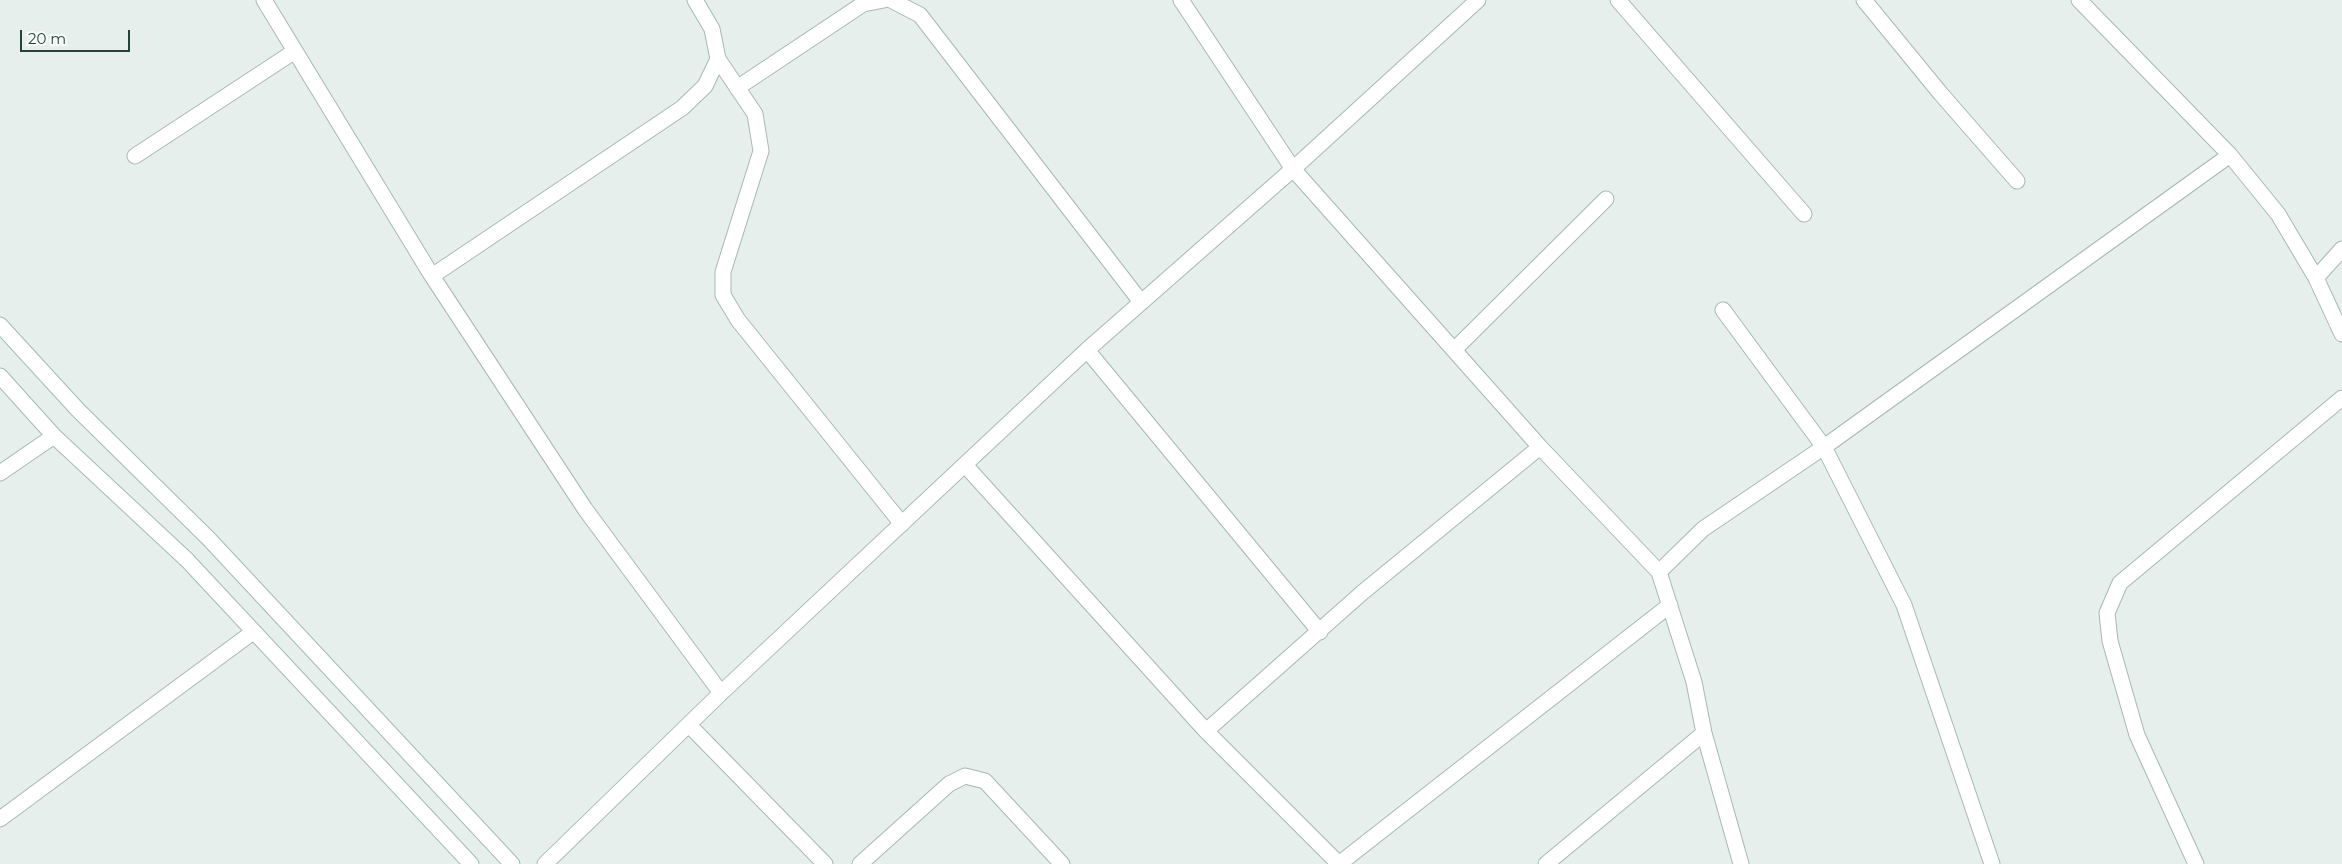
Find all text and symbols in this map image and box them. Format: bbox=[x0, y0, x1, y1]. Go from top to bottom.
scale bar bbox=[22, 20, 132, 52]
text: 20 m bbox=[28, 29, 66, 48]

